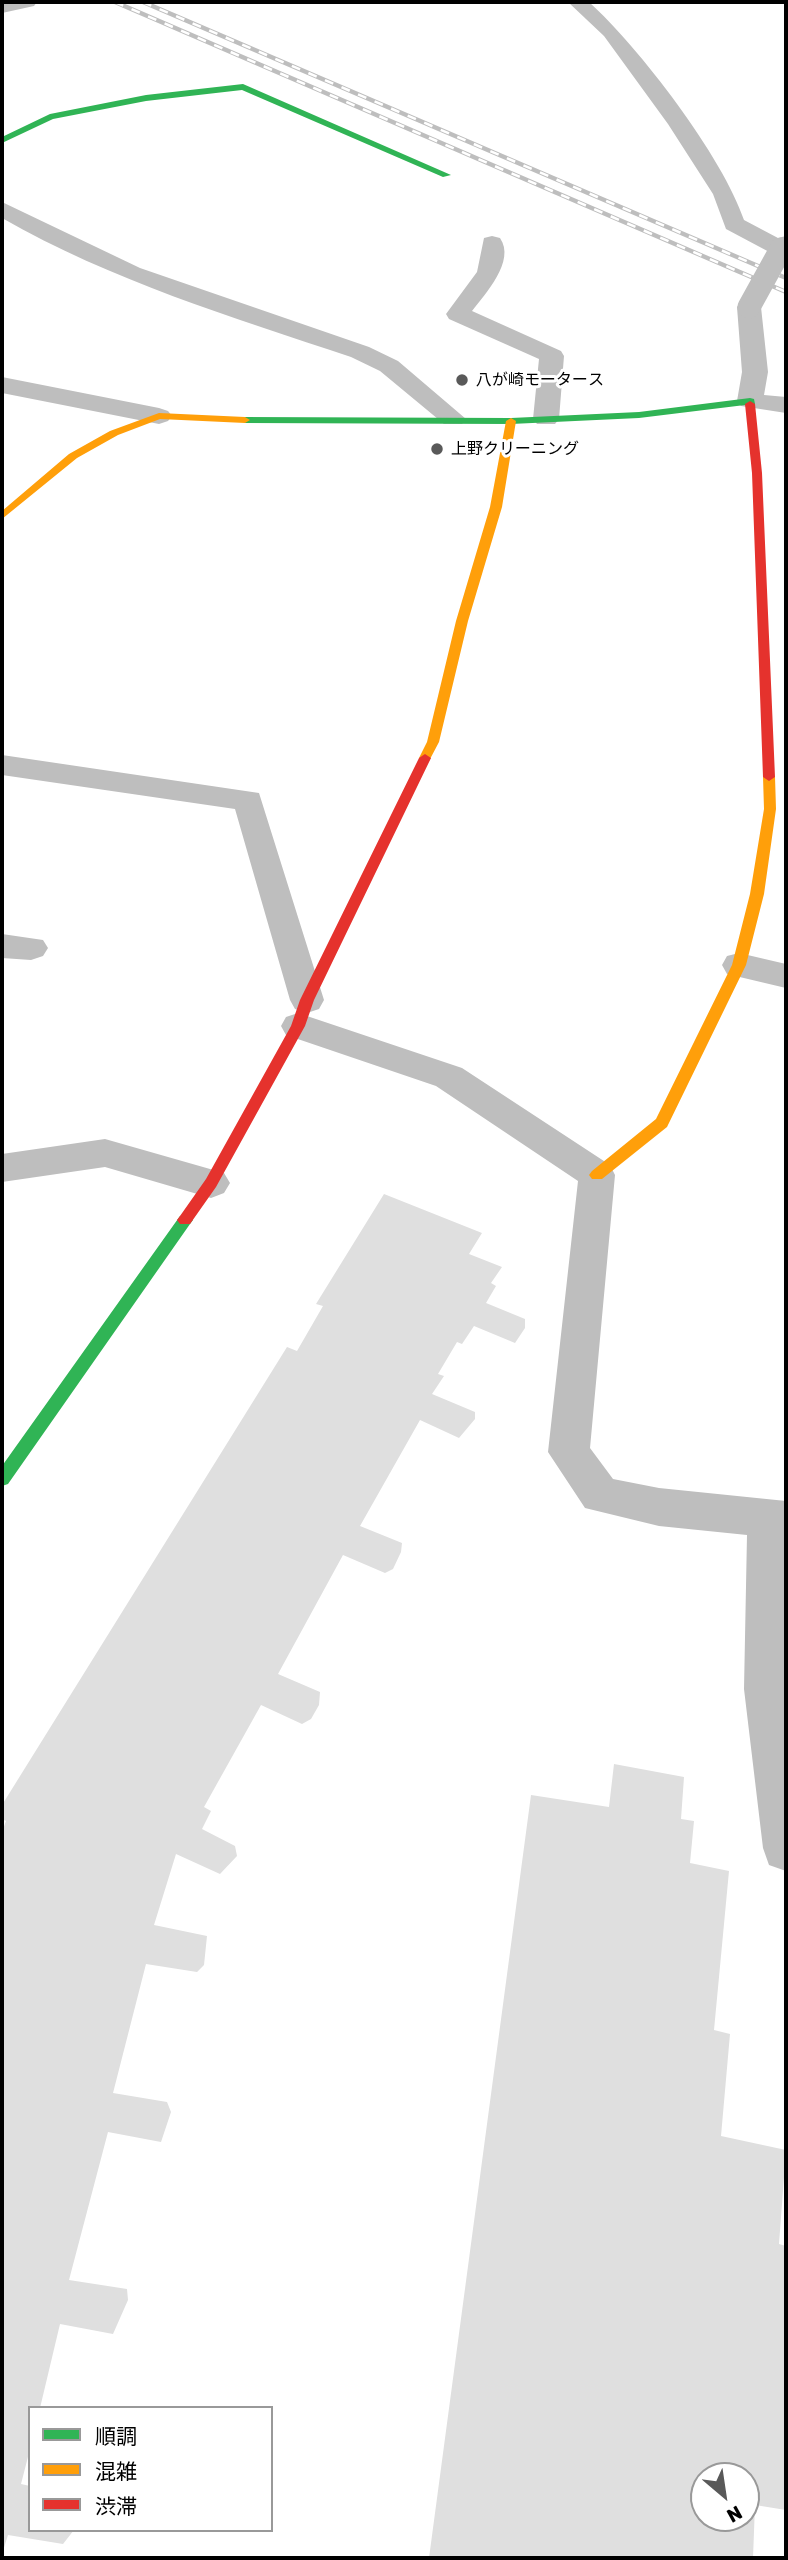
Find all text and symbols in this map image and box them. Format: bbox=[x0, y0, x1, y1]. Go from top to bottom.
place label: 八が崎モータース bbox=[476, 370, 604, 390]
marker: 八が崎モータース bbox=[454, 372, 470, 388]
place label: 上野クリーニング bbox=[451, 439, 579, 459]
marker: 上野クリーニング bbox=[429, 441, 445, 457]
legend bbox=[28, 2406, 273, 2532]
text: 順調 bbox=[95, 2424, 137, 2449]
text: 混雑 bbox=[95, 2459, 137, 2484]
north arrow bbox=[690, 2462, 760, 2532]
text: 渋滞 bbox=[95, 2494, 137, 2519]
text: N bbox=[723, 2501, 746, 2527]

